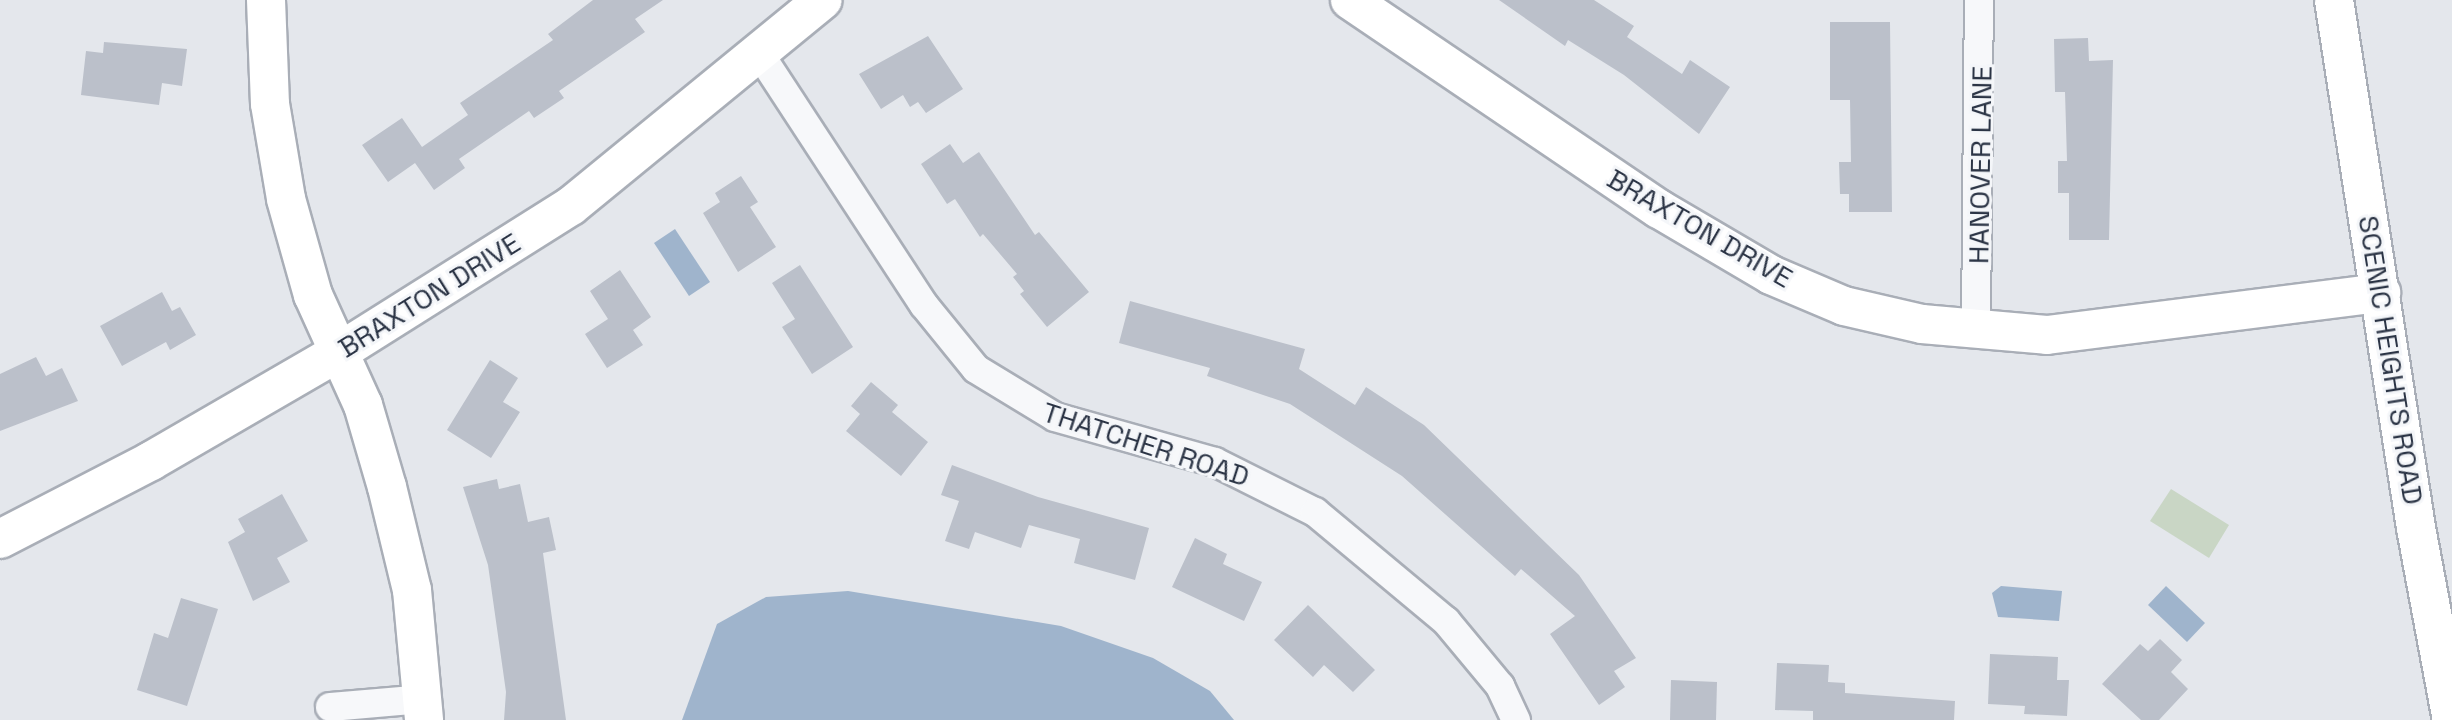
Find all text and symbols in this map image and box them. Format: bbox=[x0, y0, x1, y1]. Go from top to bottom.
street label: HANOVER LANE bbox=[1961, 66, 1999, 264]
street label: BRAXTON DRIVE bbox=[1602, 161, 1798, 295]
street label: SCENIC HEIGHTS ROAD bbox=[2352, 213, 2430, 507]
street label: BRAXTON DRIVE bbox=[332, 226, 526, 364]
street label: THATCHER ROAD bbox=[1038, 395, 1254, 493]

